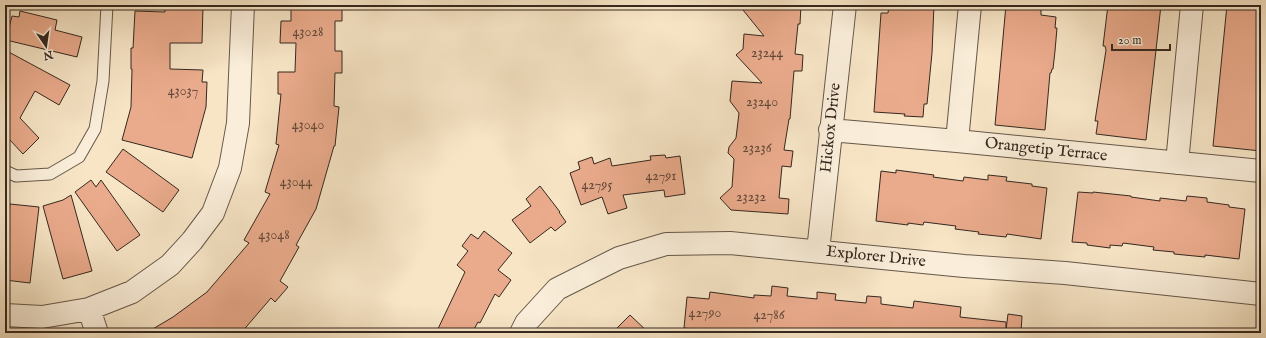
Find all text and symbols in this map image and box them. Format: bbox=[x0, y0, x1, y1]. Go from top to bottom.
house number: 43028 bbox=[292, 23, 324, 41]
north arrow bbox=[26, 26, 66, 66]
scale bar bbox=[1112, 26, 1170, 52]
text: 20 m bbox=[1118, 33, 1141, 48]
house number: 23244 bbox=[751, 44, 783, 62]
text: N bbox=[41, 47, 55, 63]
house number: 43037 bbox=[168, 82, 198, 100]
street label: Hickox Drive bbox=[816, 82, 846, 174]
house number: 23240 bbox=[746, 93, 778, 111]
house number: 43040 bbox=[292, 116, 324, 134]
street label: Orangetip Terrace bbox=[984, 134, 1108, 166]
house number: 23236 bbox=[742, 139, 773, 157]
house number: 42791 bbox=[645, 167, 677, 185]
house number: 43044 bbox=[280, 173, 312, 191]
house number: 42795 bbox=[581, 176, 613, 194]
house number: 23232 bbox=[736, 188, 767, 206]
house number: 43048 bbox=[258, 226, 290, 244]
street label: Explorer Drive bbox=[825, 242, 927, 272]
house number: 42790 bbox=[689, 304, 722, 322]
house number: 42786 bbox=[753, 306, 786, 324]

